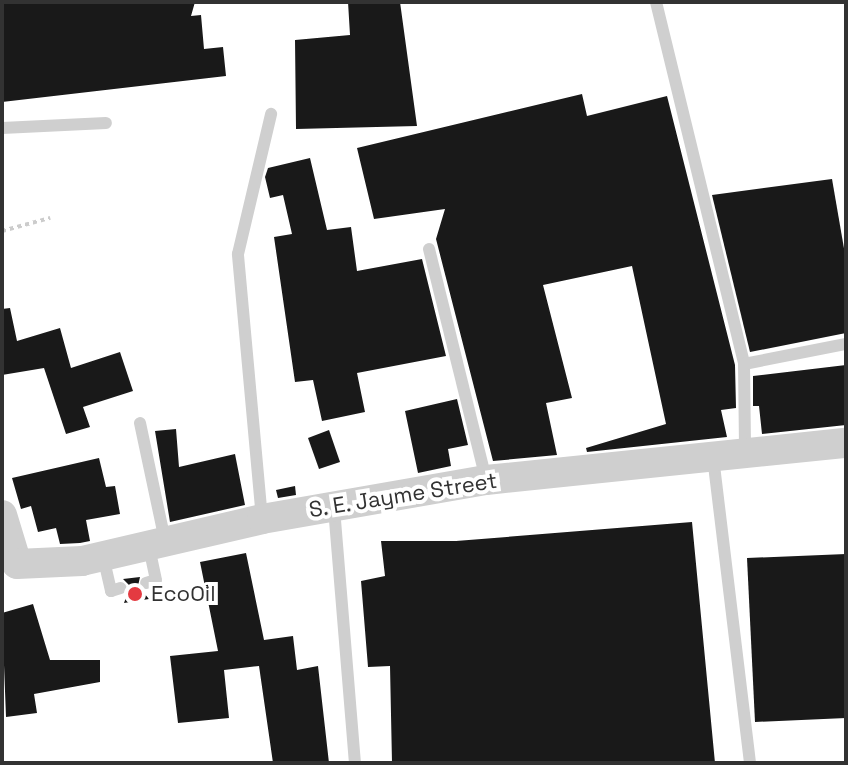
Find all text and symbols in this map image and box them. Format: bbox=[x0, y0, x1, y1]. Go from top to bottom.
street label: S. E. Jayme Street bbox=[306, 467, 500, 523]
place label: EcoOil bbox=[151, 581, 216, 607]
marker: EcoOil bbox=[126, 585, 144, 603]

